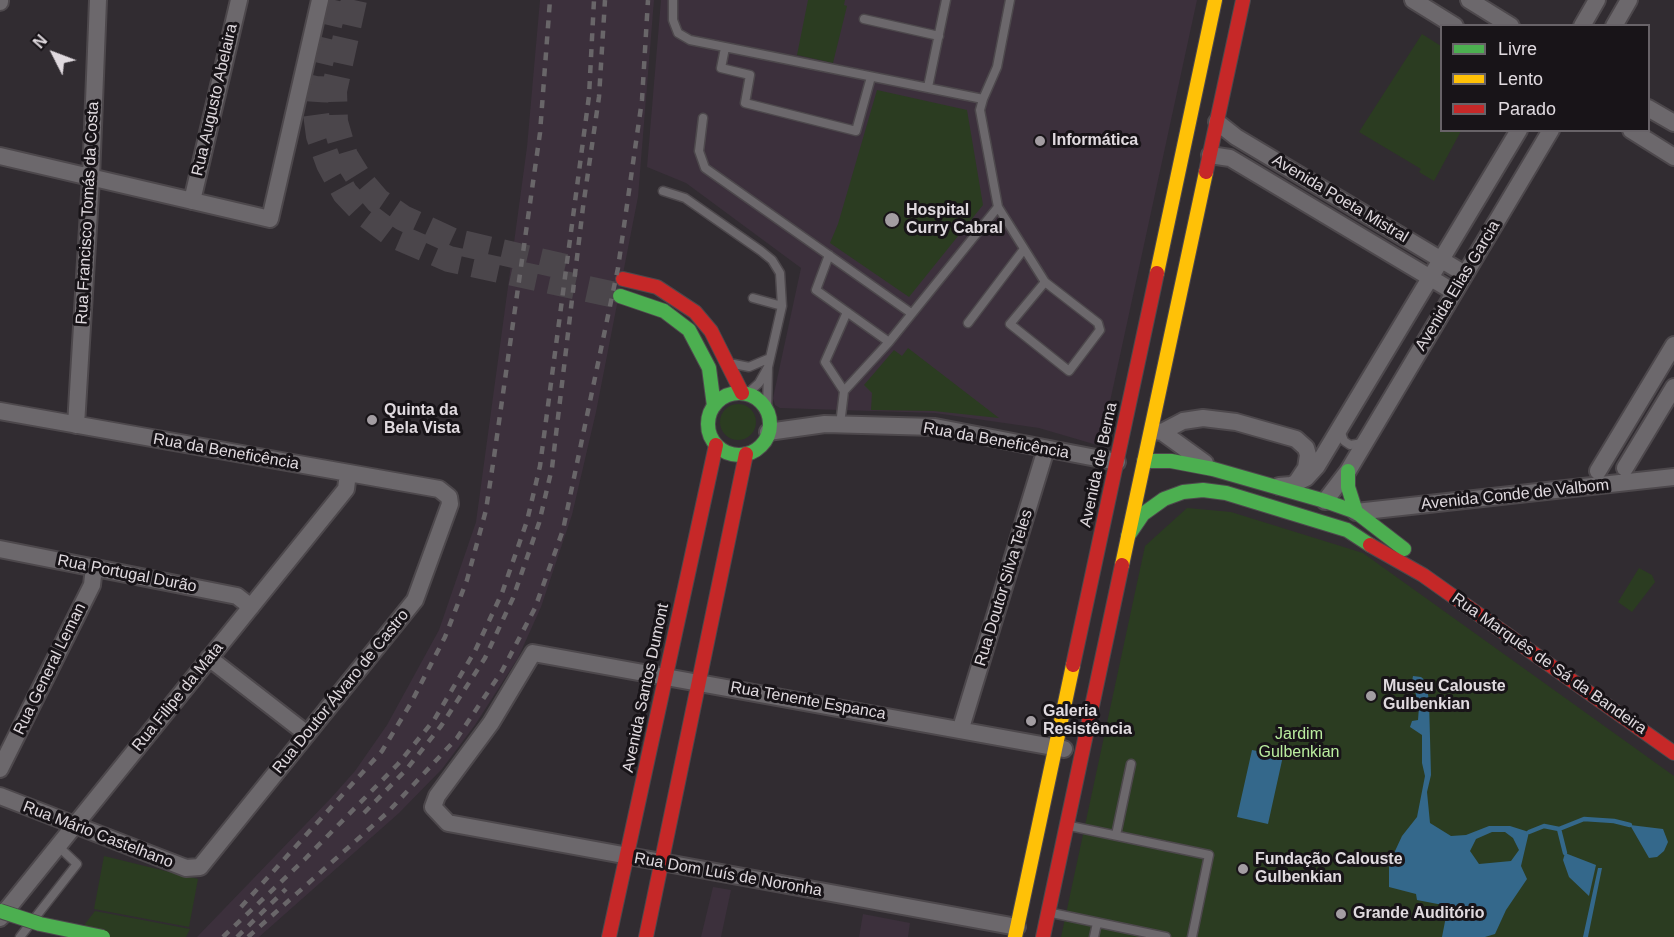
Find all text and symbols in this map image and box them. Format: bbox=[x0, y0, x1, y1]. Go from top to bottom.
street label: Rua Augusto Abelaira bbox=[188, 22, 242, 178]
north arrow bbox=[24, 24, 84, 84]
legend bbox=[1440, 24, 1650, 132]
text: N bbox=[30, 32, 50, 52]
text: Livre bbox=[1498, 39, 1537, 59]
text: Lento bbox=[1498, 69, 1543, 89]
text: Parado bbox=[1498, 99, 1556, 119]
street label: Rua Francisco Tomás da Costa bbox=[73, 101, 103, 325]
place label: Informática bbox=[1052, 131, 1138, 151]
marker: Informática bbox=[1033, 134, 1047, 148]
street label: Avenida Poeta Mistral bbox=[1268, 151, 1412, 247]
place label: Hospital Curry Cabral bbox=[906, 201, 1003, 239]
marker: Hospital Curry Cabral bbox=[883, 211, 901, 229]
street label: Avenida Elias Garcia bbox=[1412, 218, 1504, 354]
place label: Quinta da Bela Vista bbox=[384, 401, 460, 439]
street label: Avenida de Berna bbox=[1076, 401, 1122, 529]
marker: Quinta da Bela Vista bbox=[365, 413, 379, 427]
street label: Rua da Beneficência bbox=[922, 419, 1070, 463]
street label: Rua da Beneficência bbox=[152, 430, 300, 474]
street label: Avenida Conde de Valbom bbox=[1420, 476, 1610, 514]
street label: Rua Doutor Silva Teles bbox=[971, 507, 1037, 669]
street label: Rua Portugal Durão bbox=[56, 551, 198, 597]
street label: Rua Marquês de Sá da Bandeira bbox=[1448, 589, 1650, 739]
street label: Rua General Leman bbox=[10, 600, 90, 738]
street label: Avenida Santos Dumont bbox=[619, 602, 673, 774]
street label: Rua Doutor Álvaro de Castro bbox=[269, 606, 413, 778]
street label: Rua Filipe da Mata bbox=[128, 639, 228, 755]
place label: Museu Calouste Gulbenkian bbox=[1383, 677, 1506, 715]
street label: Rua Tenente Espanca bbox=[729, 678, 887, 724]
marker: Museu Calouste Gulbenkian bbox=[1364, 689, 1378, 703]
place label: Galeria Resistência bbox=[1043, 702, 1132, 740]
marker: Galeria Resistência bbox=[1024, 714, 1038, 728]
park label: Jardim Gulbenkian bbox=[1259, 725, 1339, 763]
street label: Rua Mário Castelhano bbox=[20, 798, 176, 872]
street label: Rua Dom Luís de Noronha bbox=[633, 849, 823, 901]
place label: Fundação Calouste Gulbenkian bbox=[1255, 850, 1403, 888]
marker: Fundação Calouste Gulbenkian bbox=[1236, 862, 1250, 876]
place label: Grande Auditório bbox=[1353, 904, 1485, 924]
marker: Grande Auditório bbox=[1334, 907, 1348, 921]

